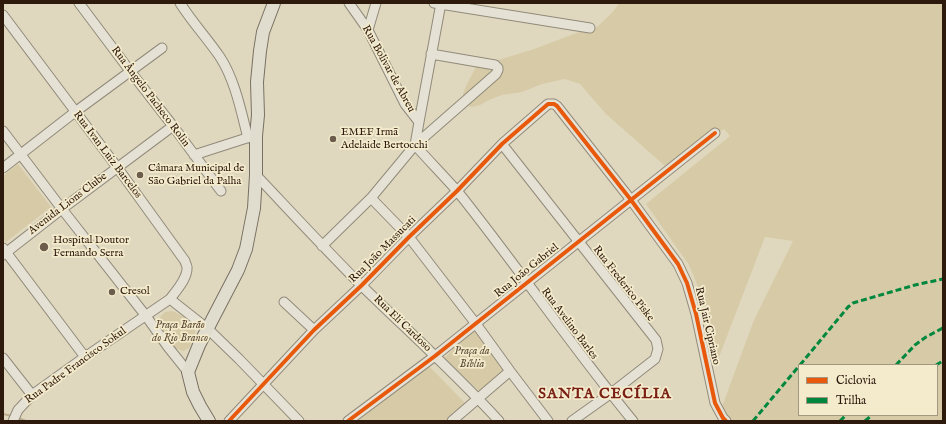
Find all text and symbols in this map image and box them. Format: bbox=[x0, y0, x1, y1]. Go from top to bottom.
street label: Rua Bolivar de Abreu bbox=[359, 23, 417, 115]
street label: Rua Ângelo Pacheco Rolin bbox=[108, 44, 192, 150]
street label: Rua Ivan Luiz Barcelos bbox=[70, 109, 144, 201]
place label: EMEF Irmã Adelaide Bertocchi bbox=[341, 126, 428, 152]
marker: EMEF Irmã Adelaide Bertocchi bbox=[328, 134, 338, 144]
place label: Câmara Municipal de São Gabriel da Palha bbox=[148, 162, 244, 188]
street label: Avenida Lions Clube bbox=[26, 170, 110, 238]
marker: Câmara Municipal de São Gabriel da Palha bbox=[135, 170, 145, 180]
street label: Rua João Massucati bbox=[347, 214, 419, 286]
place label: Hospital Doutor Fernando Serra bbox=[53, 234, 129, 260]
marker: Hospital Doutor Fernando Serra bbox=[38, 241, 50, 253]
street label: Rua João Gabriel bbox=[492, 241, 562, 301]
street label: Rua Frederico Piske bbox=[589, 244, 657, 324]
place label: Cresol bbox=[120, 285, 150, 299]
street label: Rua Avelino Barles bbox=[538, 286, 600, 362]
street label: Rua Jair Cipriano bbox=[692, 286, 722, 366]
marker: Cresol bbox=[107, 287, 117, 297]
street label: Rua Eli Cardoso bbox=[370, 293, 434, 355]
park label: Praça Barão do Rio Branco bbox=[152, 319, 208, 345]
street label: Rua Padre Francisco Sokul bbox=[23, 325, 129, 407]
park label: Praça da Bíblia bbox=[454, 345, 490, 371]
legend bbox=[798, 364, 938, 416]
text: Ciclovia bbox=[836, 373, 876, 388]
district label: SANTA CECÍLIA bbox=[538, 386, 672, 404]
text: Trilha bbox=[836, 393, 866, 408]

